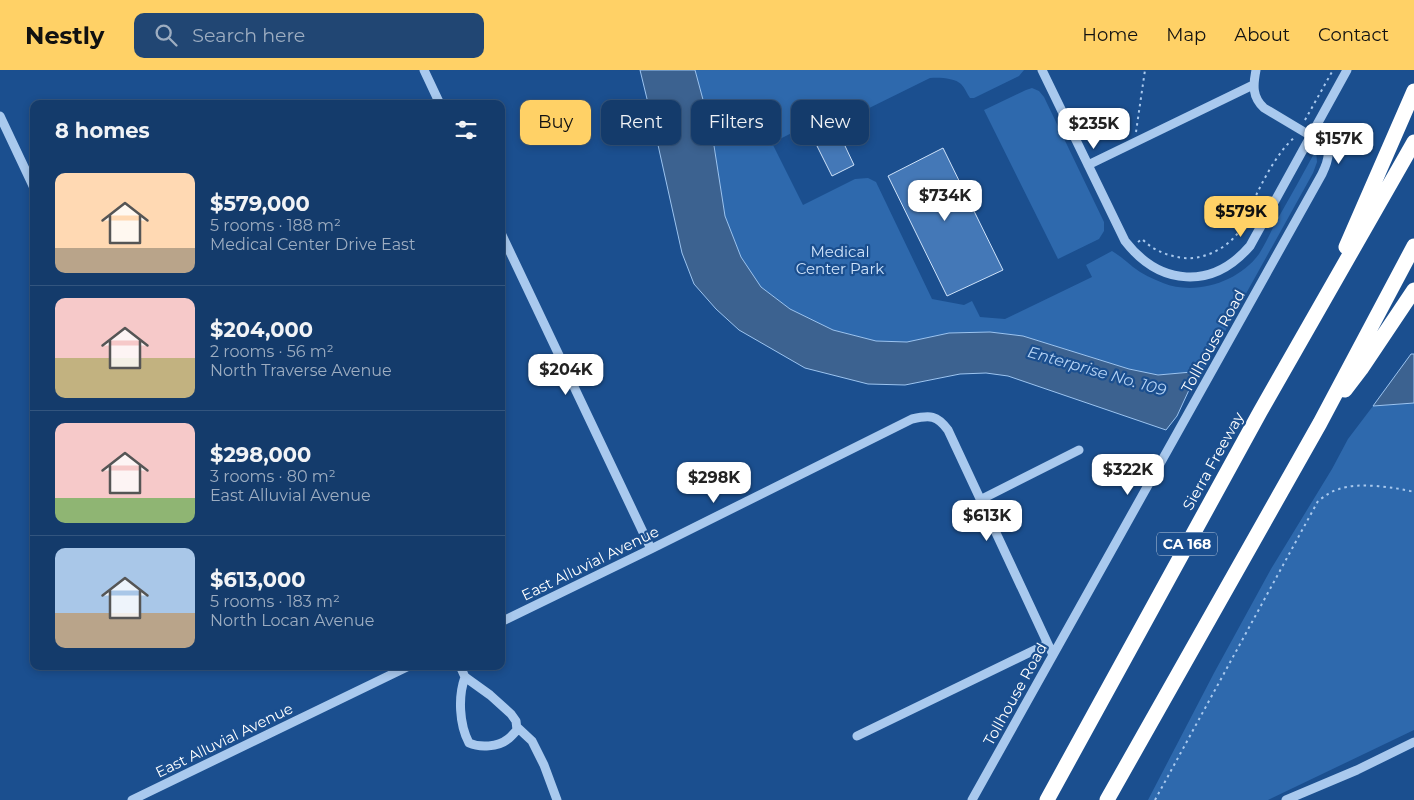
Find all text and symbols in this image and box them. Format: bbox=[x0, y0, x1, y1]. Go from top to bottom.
search box bbox=[134, 13, 484, 58]
text: Nestly bbox=[25, 21, 104, 50]
icon: search bbox=[152, 21, 180, 49]
text: Search here bbox=[192, 24, 305, 47]
text: Home bbox=[1082, 24, 1138, 46]
text: Map bbox=[1166, 24, 1206, 46]
text: About bbox=[1234, 24, 1290, 46]
text: Contact bbox=[1318, 24, 1389, 46]
chip: Buy bbox=[520, 100, 591, 145]
chip: Rent bbox=[601, 100, 681, 145]
chip: Filters bbox=[691, 100, 781, 145]
chip: New bbox=[791, 100, 869, 145]
pin: $235K bbox=[1059, 108, 1129, 150]
text: $235K bbox=[1069, 114, 1119, 133]
icon: filters bbox=[452, 116, 480, 144]
text: 8 homes bbox=[55, 118, 150, 143]
pin: $157K bbox=[1304, 122, 1374, 165]
text: $157K bbox=[1315, 129, 1363, 148]
pin: $734K bbox=[910, 180, 980, 222]
text: $734K bbox=[919, 186, 971, 205]
text: $579,000 bbox=[210, 191, 310, 216]
icon: home bbox=[95, 193, 155, 253]
pin: $579K bbox=[1206, 196, 1276, 238]
text: $579K bbox=[1215, 202, 1267, 221]
text: 5 rooms · 188 m² bbox=[210, 216, 341, 235]
text: Medical Center Drive East bbox=[210, 235, 415, 254]
park label: Medical Center Park bbox=[796, 242, 884, 278]
street label: Tollhouse Road bbox=[1177, 286, 1249, 396]
text: $204,000 bbox=[210, 317, 313, 342]
icon: home bbox=[95, 318, 155, 378]
text: 2 rooms · 56 m² bbox=[210, 342, 334, 361]
water label: Enterprise No. 109 bbox=[1026, 342, 1169, 400]
pin: $204K bbox=[531, 354, 601, 396]
text: $204K bbox=[539, 360, 593, 379]
text: North Traverse Avenue bbox=[210, 361, 392, 380]
street label: Sierra Freeway bbox=[1178, 408, 1248, 513]
text: $298,000 bbox=[210, 442, 311, 467]
icon: home bbox=[95, 443, 155, 503]
pin: $322K bbox=[1093, 454, 1163, 496]
text: $322K bbox=[1103, 460, 1153, 479]
pin: $298K bbox=[679, 462, 749, 504]
text: 3 rooms · 80 m² bbox=[210, 467, 336, 486]
text: $298K bbox=[688, 468, 740, 487]
text: East Alluvial Avenue bbox=[210, 486, 371, 505]
pin: $613K bbox=[952, 500, 1022, 542]
text: $613K bbox=[963, 506, 1011, 525]
street label: East Alluvial Avenue bbox=[518, 521, 662, 605]
road number: CA 168 bbox=[1157, 532, 1217, 556]
text: $613,000 bbox=[210, 567, 305, 592]
icon: home bbox=[95, 568, 155, 628]
text: 5 rooms · 183 m² bbox=[210, 592, 340, 611]
text: North Locan Avenue bbox=[210, 611, 374, 630]
street label: Tollhouse Road bbox=[979, 639, 1051, 749]
street label: East Alluvial Avenue bbox=[152, 698, 296, 782]

